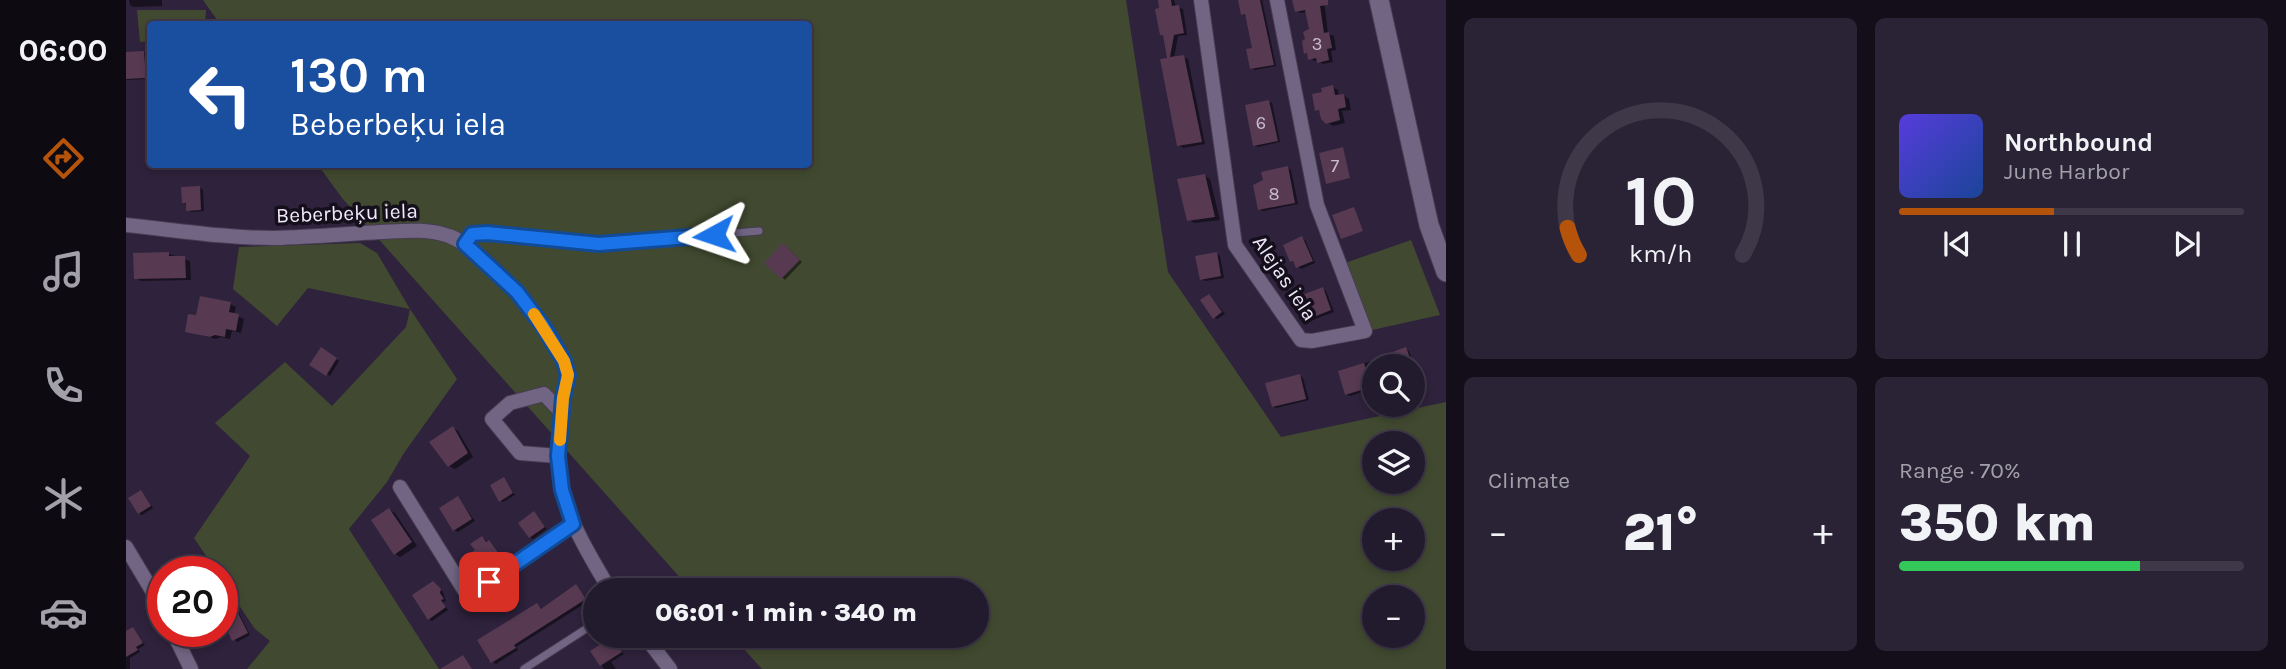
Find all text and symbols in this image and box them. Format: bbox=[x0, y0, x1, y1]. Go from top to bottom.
text: 06:00 bbox=[19, 32, 107, 69]
house number: 3 bbox=[1312, 33, 1322, 55]
text: 130 m bbox=[290, 47, 428, 104]
icon: left bbox=[175, 49, 266, 140]
text: Beberbeķu iela bbox=[290, 106, 506, 143]
house number: 6 bbox=[1256, 112, 1266, 134]
text: Northbound bbox=[2004, 127, 2153, 158]
icon: directions bbox=[39, 134, 88, 183]
house number: 7 bbox=[1331, 155, 1340, 177]
text: 10 bbox=[1625, 158, 1697, 243]
text: June Harbor bbox=[2004, 158, 2129, 185]
house number: 8 bbox=[1268, 183, 1280, 205]
position arrow bbox=[677, 198, 751, 272]
street label: Beberbeķu iela bbox=[276, 199, 418, 227]
icon: previous bbox=[1938, 225, 1976, 263]
icon: pause bbox=[2053, 225, 2091, 263]
icon: next bbox=[2168, 225, 2206, 263]
street label: Alejas iela bbox=[1248, 231, 1322, 325]
text: km/h bbox=[1629, 239, 1692, 268]
icon: music bbox=[39, 247, 88, 296]
map controls bbox=[1362, 354, 1425, 648]
button: search bbox=[1362, 354, 1425, 417]
icon: phone bbox=[39, 361, 88, 410]
button: layers bbox=[1362, 431, 1425, 494]
text: Range · 70% bbox=[1899, 457, 2021, 484]
text: Climate bbox=[1488, 467, 1570, 494]
icon: climate bbox=[39, 474, 88, 523]
text: 350 km bbox=[1899, 492, 2096, 553]
text: 21° bbox=[1623, 502, 1698, 563]
button: + bbox=[1362, 508, 1425, 571]
text: − bbox=[1488, 510, 1508, 555]
text: + bbox=[1813, 510, 1833, 555]
pin bbox=[459, 552, 519, 612]
speed limit sign: 20 bbox=[147, 556, 238, 647]
icon: arrive bbox=[470, 563, 508, 601]
button: − bbox=[1362, 585, 1425, 648]
icon: car bbox=[39, 588, 88, 637]
text: 06:01 · 1 min · 340 m bbox=[655, 597, 917, 628]

